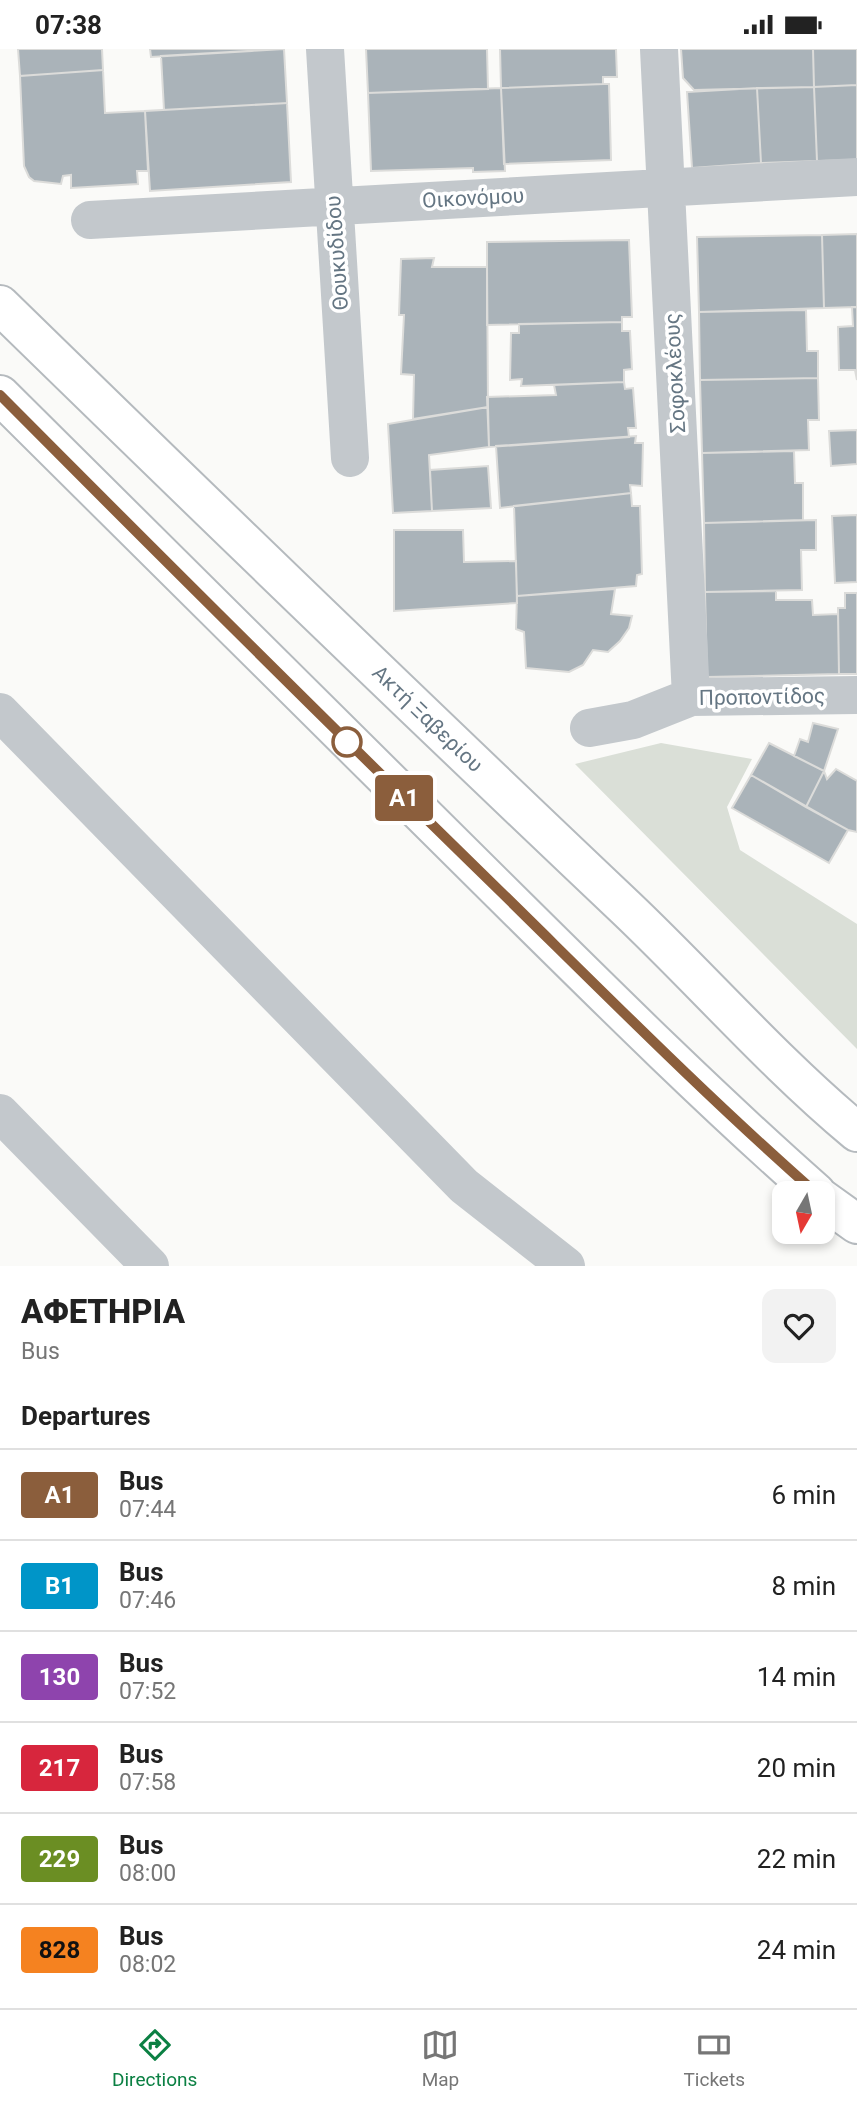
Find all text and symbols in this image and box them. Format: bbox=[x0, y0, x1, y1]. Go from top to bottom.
text: 07:38 bbox=[35, 10, 102, 40]
street label: Οικονόμου bbox=[421, 183, 525, 213]
street label: Θουκυδίδου bbox=[321, 195, 353, 311]
street label: Σοφοκλέους bbox=[660, 312, 690, 434]
street label: Ακτή Ξαβερίου bbox=[368, 661, 488, 777]
street label: Προποντίδος bbox=[699, 684, 825, 710]
unlabelled marker bbox=[332, 727, 362, 757]
line badge: Α1 bbox=[372, 775, 436, 821]
text: Α1 bbox=[389, 784, 419, 812]
north arrow bbox=[772, 1181, 835, 1244]
map controls bbox=[772, 1181, 835, 1244]
button: heart bbox=[762, 1289, 836, 1363]
text: ΑΦΕΤΗΡΙΑ bbox=[21, 1292, 185, 1331]
text: Bus bbox=[21, 1338, 60, 1365]
text: Departures bbox=[21, 1401, 151, 1431]
text: Bus bbox=[119, 1466, 164, 1496]
text: 6 min bbox=[771, 1480, 836, 1510]
text: Α1 bbox=[45, 1481, 74, 1509]
text: 07:44 bbox=[119, 1496, 176, 1523]
text: Bus bbox=[119, 1557, 164, 1587]
text: 8 min bbox=[771, 1571, 836, 1601]
text: Β1 bbox=[45, 1572, 74, 1600]
text: 07:46 bbox=[119, 1587, 176, 1614]
text: Bus bbox=[119, 1648, 164, 1678]
text: 14 min bbox=[757, 1662, 836, 1692]
text: 130 bbox=[39, 1663, 80, 1691]
text: 07:52 bbox=[119, 1678, 176, 1705]
text: Bus bbox=[119, 1739, 164, 1769]
text: 20 min bbox=[757, 1753, 836, 1783]
text: 217 bbox=[39, 1754, 80, 1782]
text: 07:58 bbox=[119, 1769, 176, 1796]
text: Bus bbox=[119, 1830, 164, 1860]
text: 22 min bbox=[757, 1844, 836, 1874]
text: 229 bbox=[39, 1845, 80, 1873]
text: 08:00 bbox=[119, 1860, 176, 1887]
text: Bus bbox=[119, 1921, 164, 1951]
text: 24 min bbox=[757, 1935, 836, 1965]
text: 828 bbox=[39, 1936, 80, 1964]
text: 08:02 bbox=[119, 1951, 176, 1978]
tab: Directions bbox=[112, 2026, 197, 2091]
tab: Map bbox=[421, 2026, 459, 2091]
tab: Tickets bbox=[684, 2026, 745, 2091]

